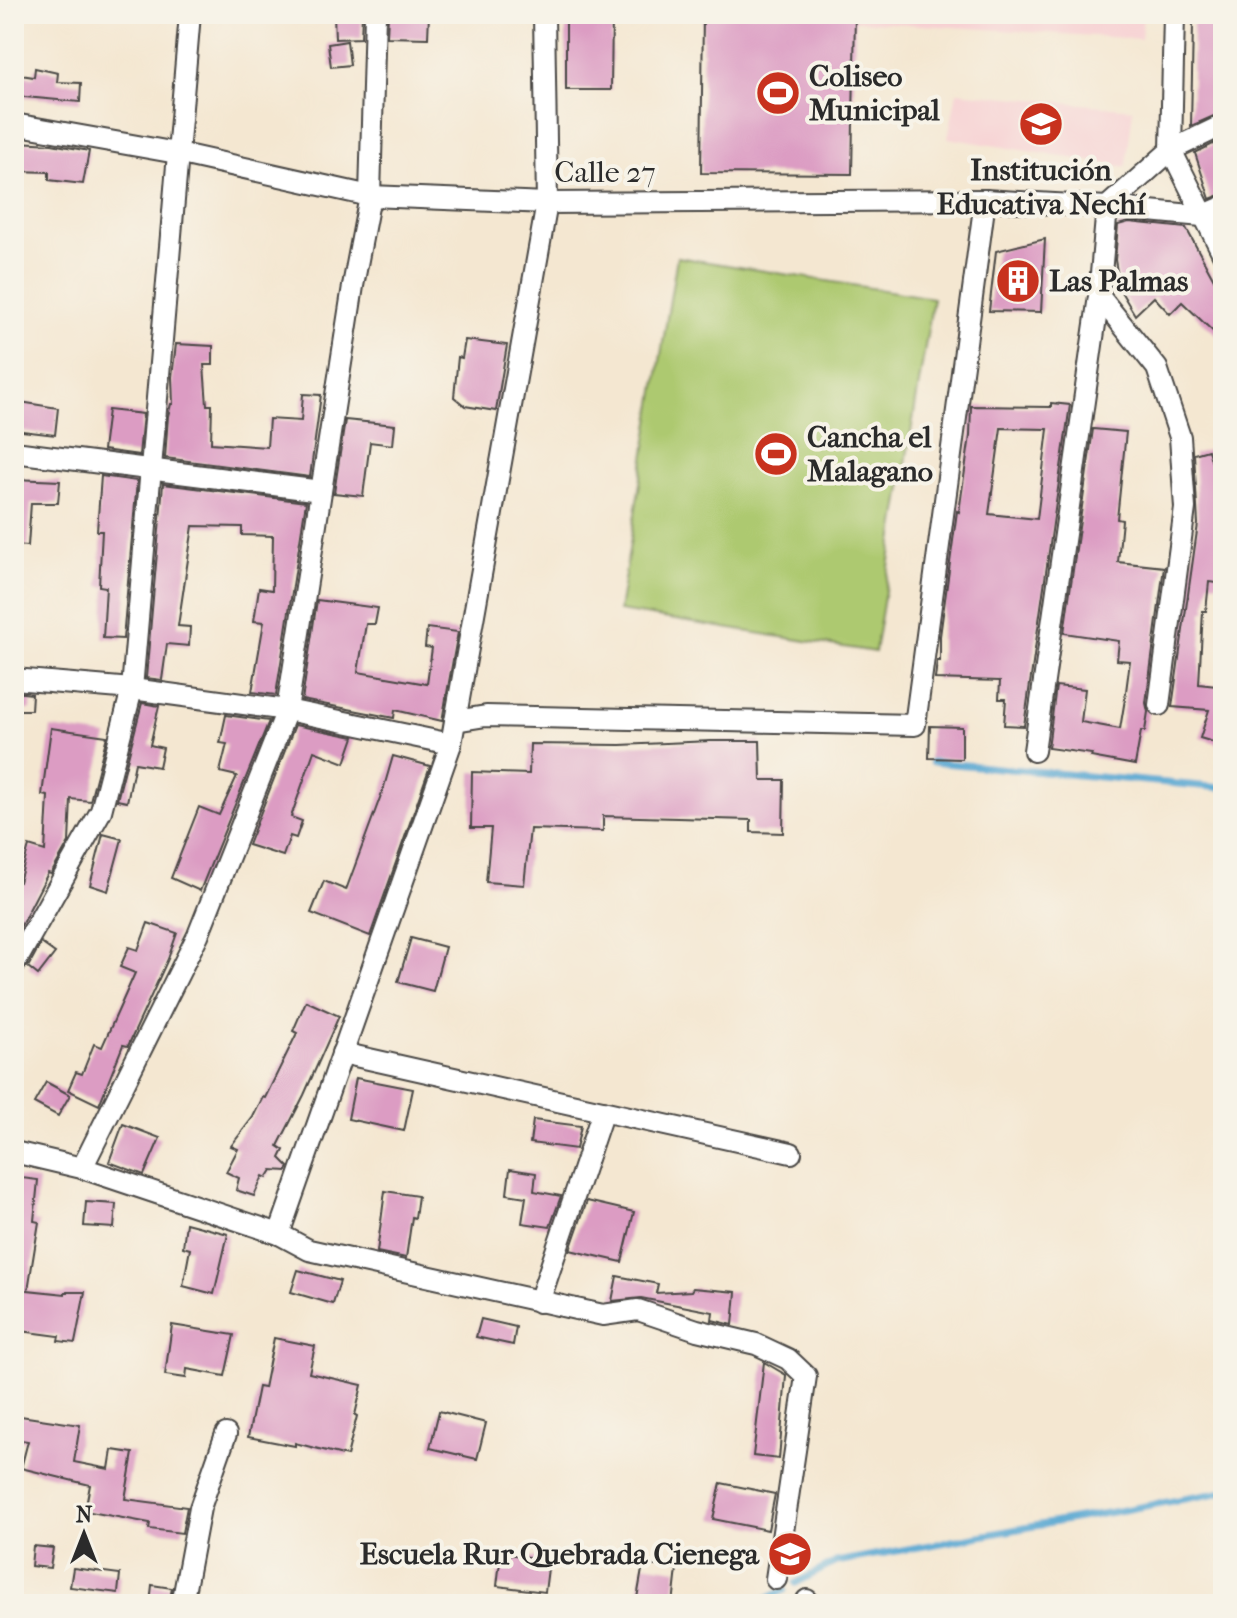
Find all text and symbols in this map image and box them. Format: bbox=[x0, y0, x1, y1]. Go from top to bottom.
place label: Coliseo Municipal bbox=[809, 59, 940, 128]
sports icon: Coliseo Municipal bbox=[754, 69, 802, 117]
school or university icon: Institución Educativa Nechí bbox=[1017, 100, 1065, 148]
place label: Institución Educativa Nechí bbox=[937, 153, 1146, 222]
street label: Calle 27 bbox=[554, 155, 656, 190]
building icon: Las Palmas bbox=[994, 257, 1042, 305]
place label: Las Palmas bbox=[1049, 264, 1188, 299]
place label: Cancha el Malagano bbox=[807, 420, 933, 489]
sports icon: Cancha el Malagano bbox=[752, 430, 800, 478]
north arrow bbox=[44, 1494, 124, 1574]
text: N bbox=[76, 1502, 93, 1528]
school or university icon: Escuela Rur Quebrada Cienega bbox=[766, 1530, 814, 1578]
place label: Escuela Rur Quebrada Cienega bbox=[360, 1537, 760, 1572]

